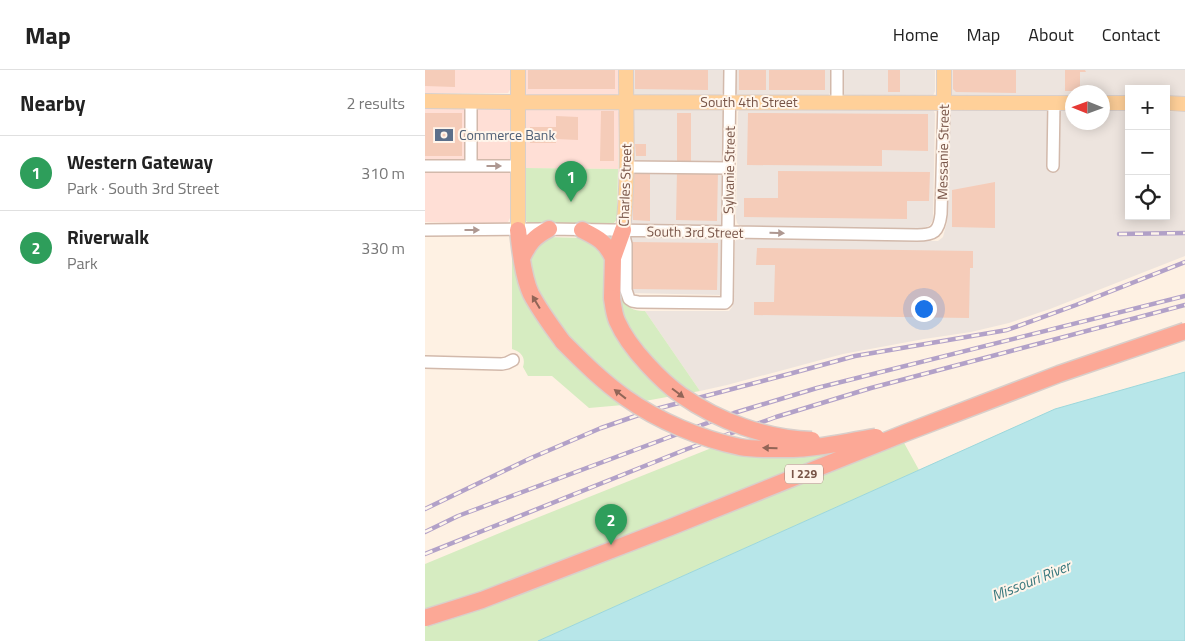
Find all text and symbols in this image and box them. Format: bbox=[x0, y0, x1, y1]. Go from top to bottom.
text: Map bbox=[25, 17, 71, 53]
text: Home bbox=[893, 21, 939, 48]
text: Map bbox=[967, 21, 1000, 48]
text: About bbox=[1028, 21, 1074, 48]
text: Contact bbox=[1102, 21, 1160, 48]
north arrow bbox=[1065, 85, 1110, 130]
map controls bbox=[1125, 85, 1170, 220]
button: + bbox=[1125, 85, 1170, 130]
text: Nearby bbox=[20, 87, 85, 119]
text: 2 results bbox=[346, 91, 405, 115]
street label: South 4th Street bbox=[700, 91, 798, 112]
street label: Messanie Street bbox=[931, 104, 954, 200]
bank icon: Commerce Bank bbox=[433, 124, 455, 146]
place label: Commerce Bank bbox=[459, 124, 555, 145]
street label: Sylvanie Street bbox=[717, 126, 740, 214]
button: − bbox=[1125, 130, 1170, 175]
street label: Charles Street bbox=[613, 143, 636, 227]
text: Western Gateway bbox=[67, 147, 213, 176]
text: 1 bbox=[32, 161, 40, 185]
text: 310 m bbox=[361, 161, 405, 185]
pin: 1 bbox=[555, 161, 587, 202]
one-way arrow bbox=[487, 162, 503, 170]
button: locate bbox=[1125, 175, 1170, 220]
text: Park · South 3rd Street bbox=[67, 176, 219, 200]
street label: South 3rd Street bbox=[646, 220, 744, 243]
text: Riverwalk bbox=[67, 222, 149, 251]
one-way arrow bbox=[464, 226, 480, 234]
one-way arrow bbox=[769, 229, 785, 237]
text: 2 bbox=[32, 236, 40, 260]
text: 330 m bbox=[361, 236, 405, 260]
text: Park bbox=[67, 251, 98, 275]
one-way arrow bbox=[532, 296, 541, 309]
your location bbox=[911, 296, 937, 322]
one-way arrow bbox=[614, 388, 627, 399]
one-way arrow bbox=[671, 388, 685, 398]
one-way arrow bbox=[762, 444, 778, 452]
road number: I 229 bbox=[785, 464, 823, 484]
pin: 2 bbox=[595, 504, 627, 545]
water label: Missouri River bbox=[988, 553, 1076, 607]

